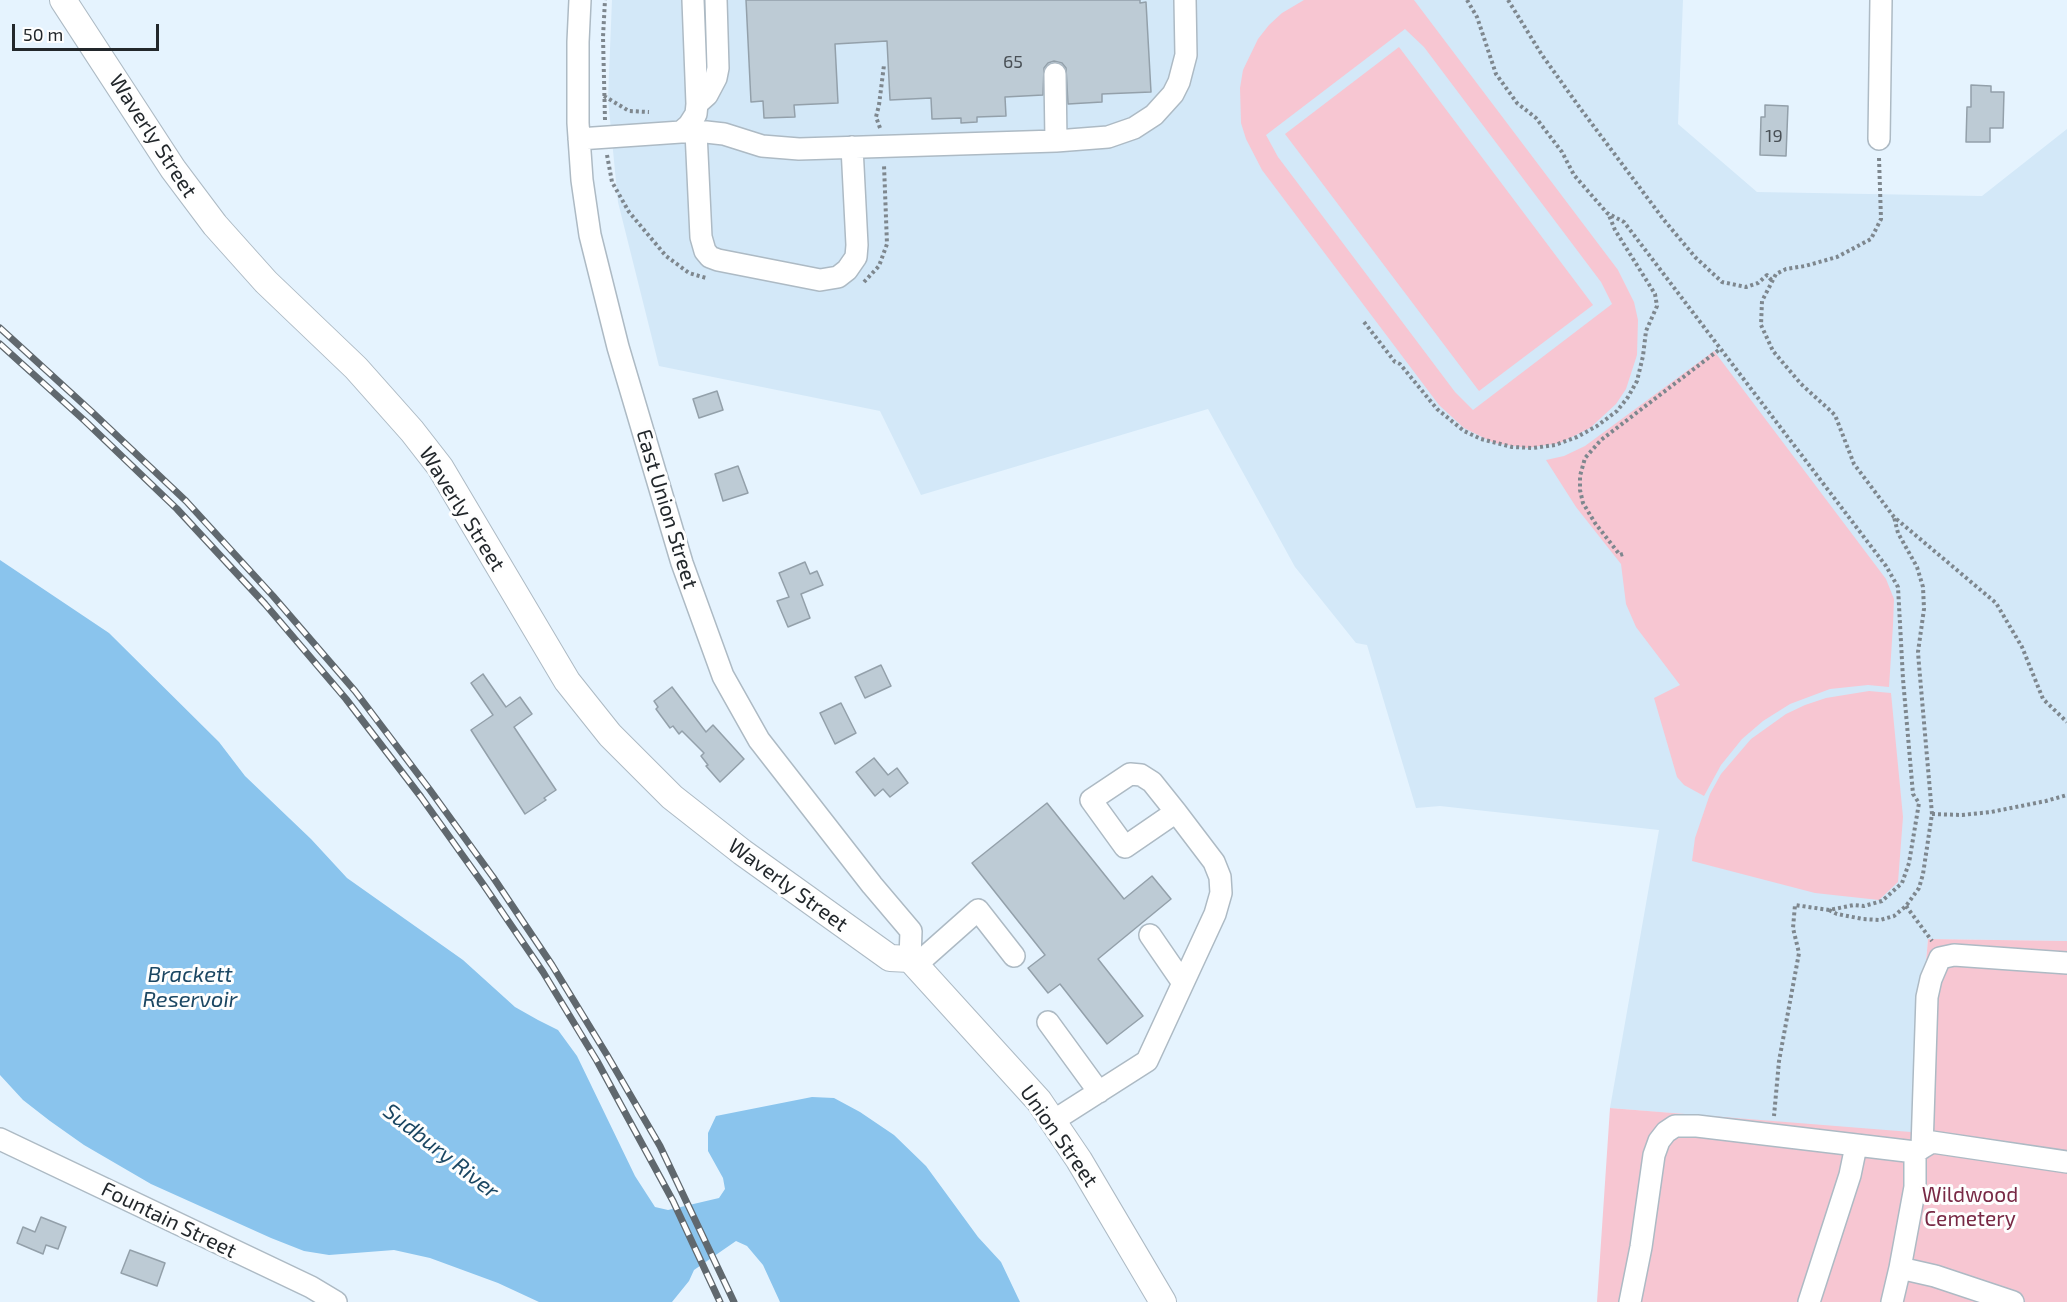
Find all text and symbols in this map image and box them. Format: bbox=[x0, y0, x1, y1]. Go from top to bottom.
scale bar bbox=[15, 12, 162, 50]
text: 50 m bbox=[23, 23, 63, 45]
house number: 65 bbox=[1003, 51, 1023, 73]
street label: Waverly Street bbox=[104, 70, 202, 202]
house number: 19 bbox=[1765, 125, 1783, 147]
street label: East Union Street bbox=[631, 426, 703, 592]
street label: Waverly Street bbox=[414, 442, 510, 576]
street label: Waverly Street bbox=[723, 833, 853, 937]
water label: Brackett Reservoir bbox=[142, 962, 238, 1014]
street label: Union Street bbox=[1015, 1080, 1103, 1192]
water label: Sudbury River bbox=[378, 1098, 504, 1204]
street label: Fountain Street bbox=[97, 1176, 241, 1264]
park label: Wildwood Cemetery bbox=[1922, 1182, 2018, 1232]

